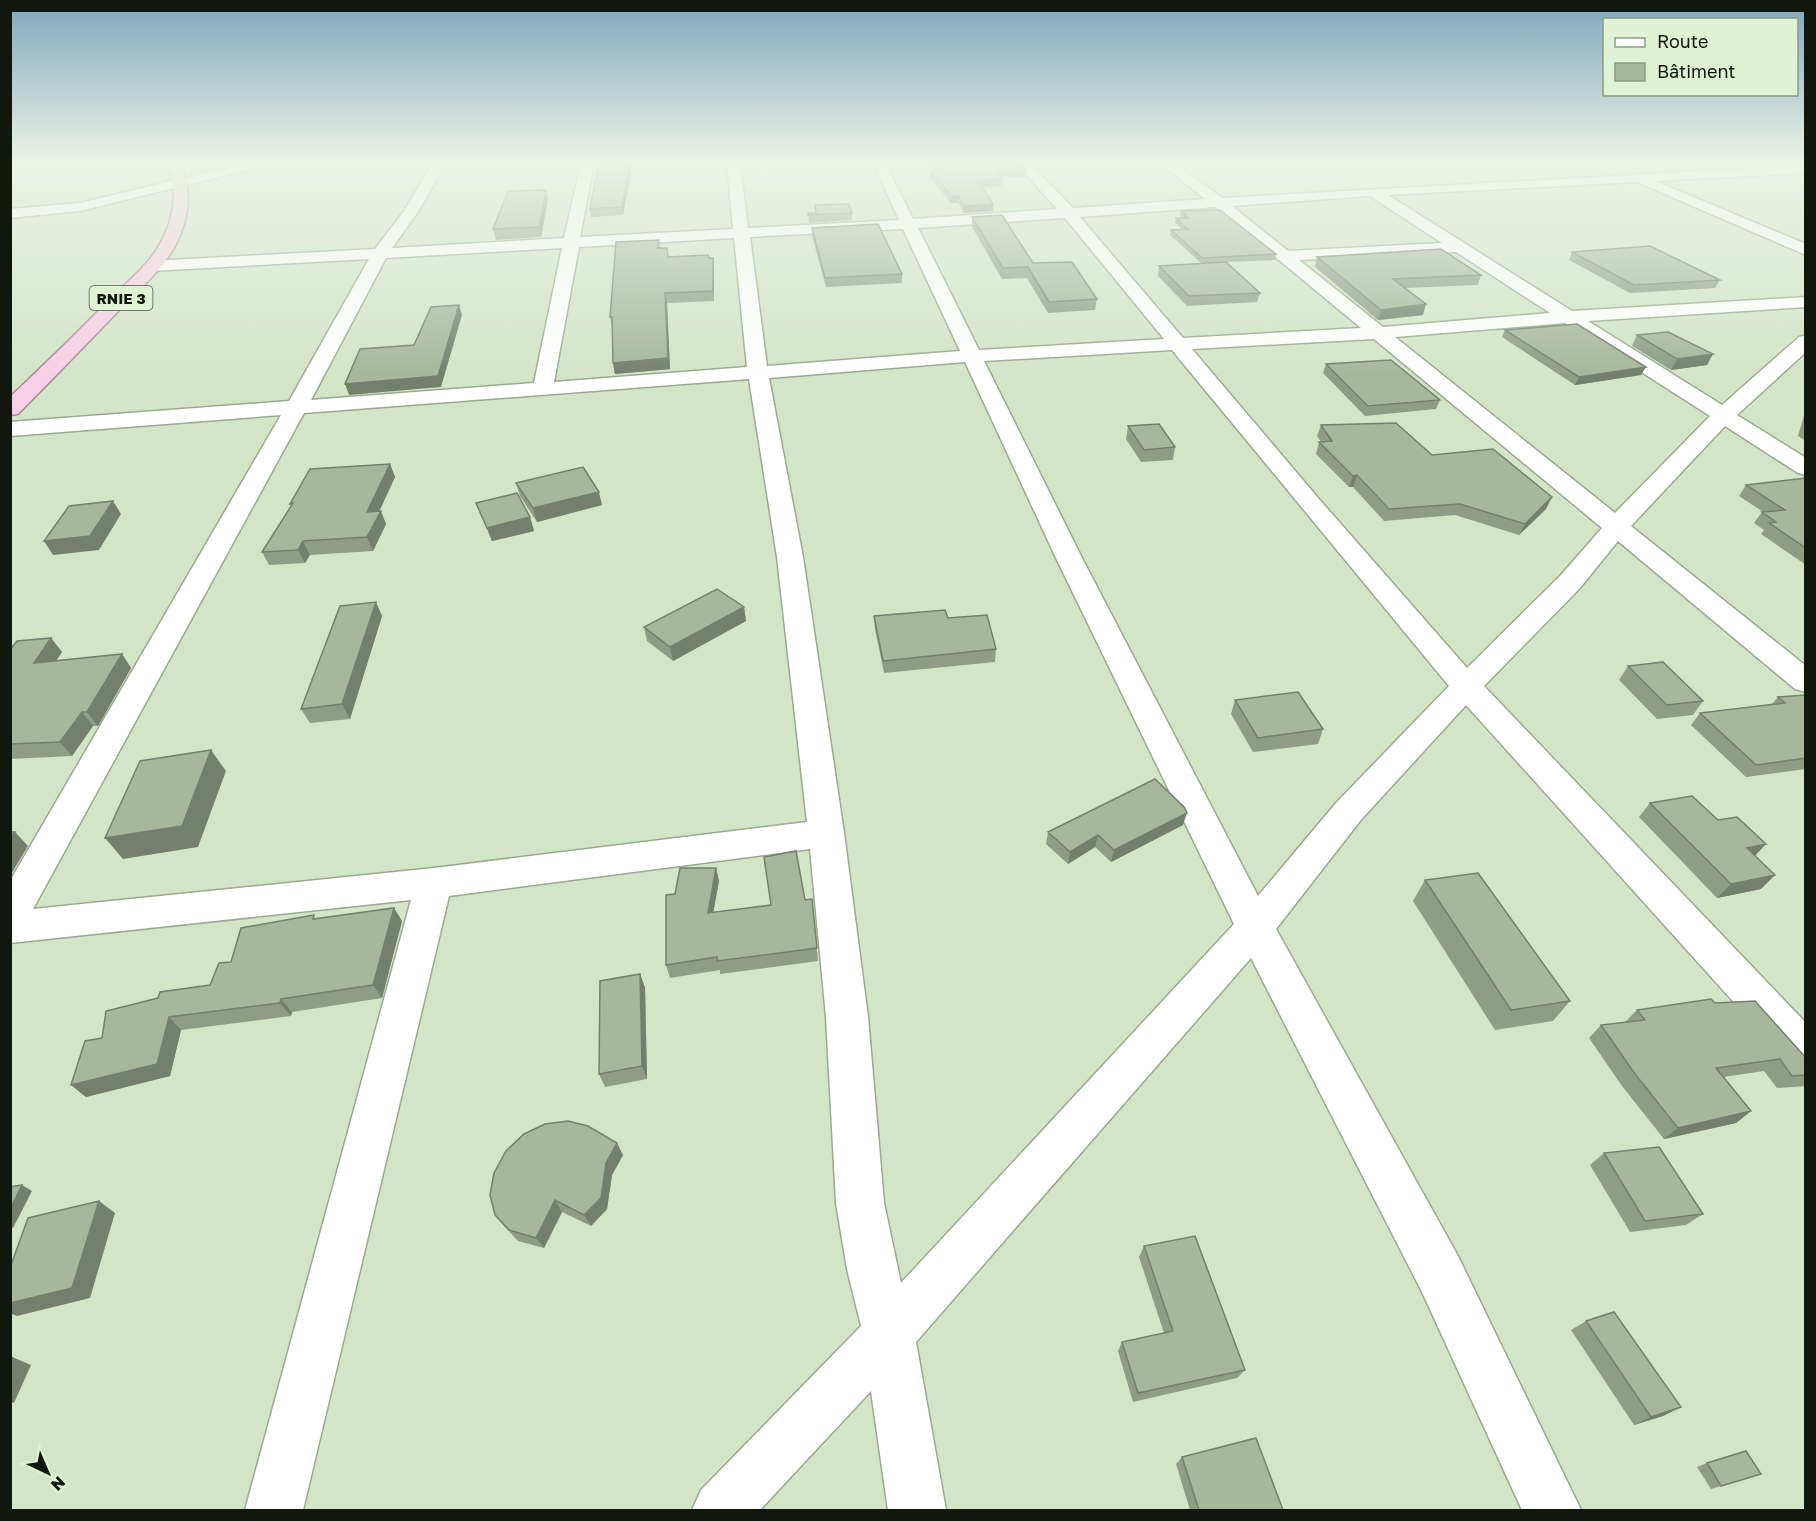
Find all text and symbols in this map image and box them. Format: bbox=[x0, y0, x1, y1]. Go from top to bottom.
legend bbox=[1603, 18, 1798, 96]
text: Route bbox=[1657, 30, 1708, 52]
text: Bâtiment bbox=[1657, 60, 1736, 82]
road number: RNIE 3 bbox=[90, 286, 152, 310]
north arrow bbox=[18, 1443, 78, 1503]
text: N bbox=[47, 1472, 70, 1495]

